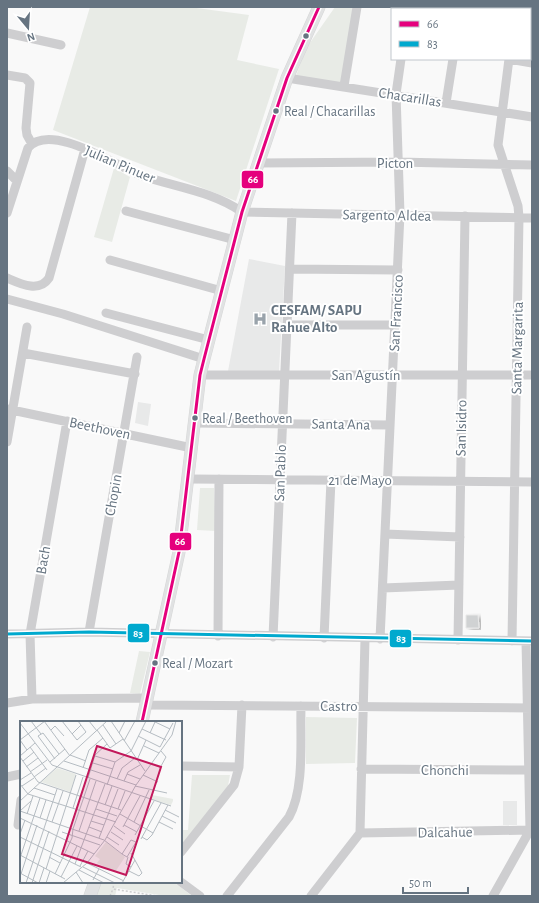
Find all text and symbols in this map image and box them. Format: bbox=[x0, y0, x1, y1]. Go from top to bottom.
north arrow bbox=[8, 8, 48, 48]
legend bbox=[391, 8, 531, 60]
text: 66 bbox=[427, 18, 439, 30]
text: N bbox=[26, 31, 36, 43]
unlabelled marker bbox=[301, 31, 311, 41]
text: 83 bbox=[427, 38, 438, 50]
street label: Chacarillas bbox=[377, 85, 442, 110]
place label: Real / Chacarillas bbox=[284, 105, 375, 119]
marker: Real / Chacarillas bbox=[271, 106, 281, 116]
street label: Julian Pinuer bbox=[82, 143, 157, 186]
street label: Picton bbox=[377, 156, 413, 171]
line badge: 66 bbox=[241, 170, 264, 189]
text: 66 bbox=[248, 174, 258, 185]
street label: Sargento Aldea bbox=[342, 207, 432, 224]
street label: San Francisco bbox=[387, 274, 406, 352]
street label: Santa Margarita bbox=[509, 301, 526, 395]
place label: CESFAM/ SAPU Rahue Alto bbox=[271, 303, 362, 335]
hospital icon: CESFAM/ SAPU Rahue Alto bbox=[252, 311, 268, 327]
street label: San Agustín bbox=[331, 368, 401, 383]
street label: San Isidro bbox=[454, 400, 469, 456]
place label: Real / Beethoven bbox=[202, 412, 292, 426]
marker: Real / Beethoven bbox=[190, 413, 200, 423]
street label: Beethoven bbox=[68, 415, 132, 442]
street label: Santa Ana bbox=[312, 416, 371, 433]
street label: San Pablo bbox=[272, 444, 289, 502]
street label: Chopin bbox=[102, 473, 125, 517]
street label: 21 de Mayo bbox=[328, 473, 392, 488]
line badge: 66 bbox=[169, 532, 192, 551]
text: 66 bbox=[175, 536, 185, 547]
street label: Bach bbox=[34, 545, 53, 575]
line badge: 83 bbox=[127, 623, 150, 643]
text: 83 bbox=[133, 628, 143, 639]
line badge: 83 bbox=[389, 629, 412, 648]
text: 83 bbox=[396, 633, 406, 644]
place label: Real / Mozart bbox=[162, 657, 233, 671]
marker: Real / Mozart bbox=[150, 658, 160, 668]
street label: Castro bbox=[320, 699, 358, 714]
inset map bbox=[20, 721, 182, 883]
street label: Chonchi bbox=[421, 763, 469, 778]
street label: Dalcahue bbox=[417, 825, 473, 840]
scale bar bbox=[403, 869, 468, 895]
text: 50 m bbox=[409, 877, 432, 889]

